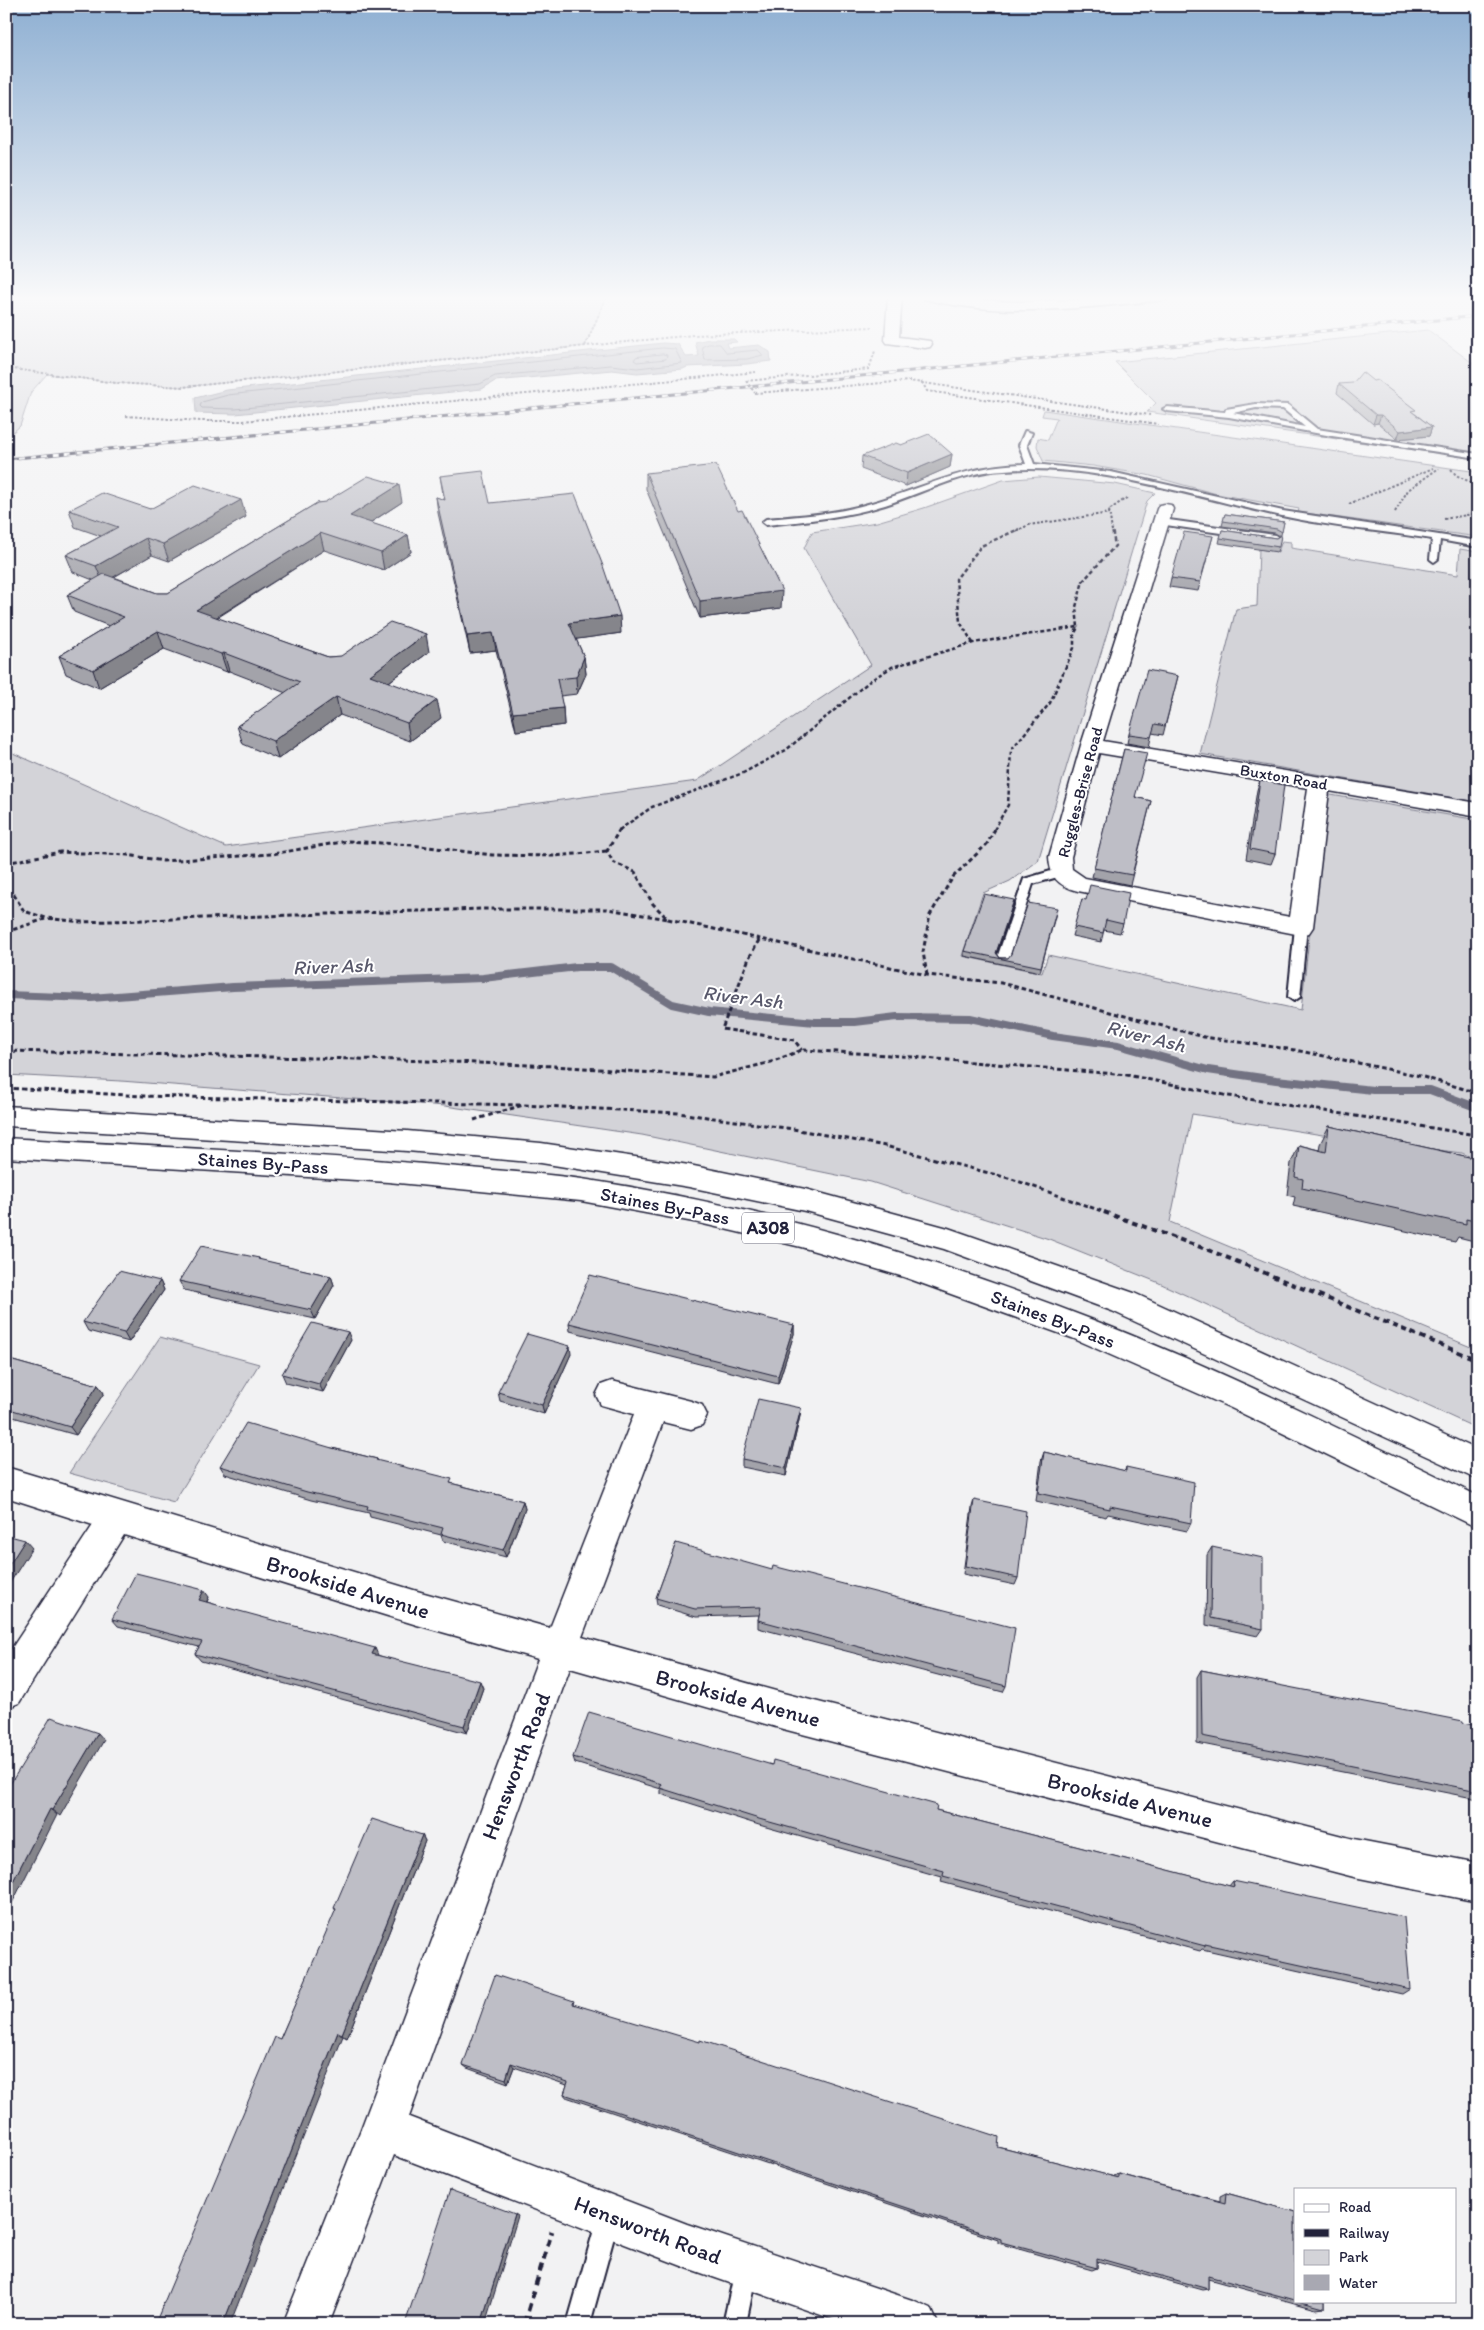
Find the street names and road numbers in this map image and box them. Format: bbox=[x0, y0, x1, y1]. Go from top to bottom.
street label: Ruggles-Brise Road bbox=[1053, 724, 1107, 859]
street label: Buxton Road bbox=[1239, 760, 1330, 794]
street label: Staines By-Pass bbox=[197, 1147, 329, 1179]
street label: Staines By-Pass bbox=[598, 1182, 732, 1230]
road number: A308 bbox=[742, 1212, 794, 1244]
street label: Staines By-Pass bbox=[988, 1285, 1118, 1353]
street label: Brookside Avenue bbox=[263, 1549, 433, 1625]
street label: Brookside Avenue bbox=[653, 1663, 823, 1733]
street label: Hensworth Road bbox=[475, 1688, 557, 1844]
street label: Brookside Avenue bbox=[1045, 1766, 1215, 1834]
street label: Hensworth Road bbox=[570, 2189, 726, 2271]

